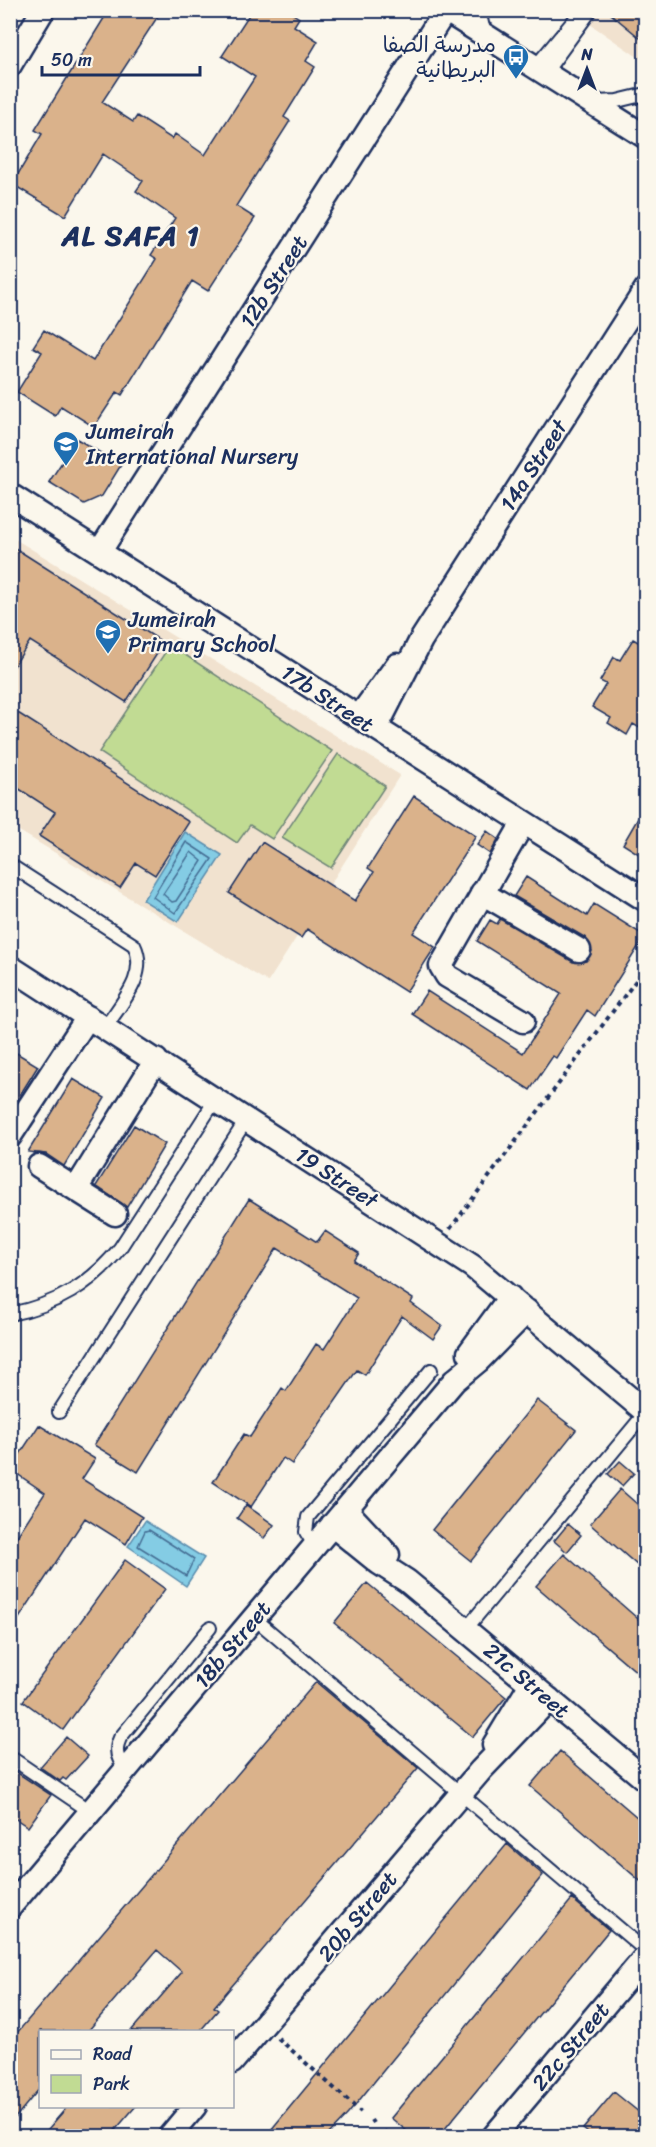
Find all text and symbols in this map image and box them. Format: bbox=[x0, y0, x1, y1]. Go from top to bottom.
place label: مدرسة الصفا البريطانية bbox=[382, 25, 496, 89]
scale bar bbox=[42, 39, 200, 77]
north arrow bbox=[557, 39, 617, 99]
text: N bbox=[580, 40, 593, 69]
bus stop icon: مدرسة الصفا البريطانية bbox=[501, 42, 531, 80]
text: 50 m bbox=[51, 44, 92, 76]
district label: AL SAFA 1 bbox=[61, 211, 200, 260]
street label: 12b Street bbox=[229, 226, 318, 336]
street label: 14a Street bbox=[489, 410, 578, 519]
place label: Jumeirah International Nursery bbox=[85, 412, 299, 476]
school or university icon: Jumeirah International Nursery bbox=[51, 429, 81, 467]
place label: Jumeirah Primary School bbox=[127, 600, 276, 664]
school or university icon: Jumeirah Primary School bbox=[93, 617, 123, 655]
street label: 17b Street bbox=[273, 654, 382, 743]
street label: 19 Street bbox=[287, 1136, 387, 1220]
street label: 18b Street bbox=[184, 1591, 281, 1697]
street label: 21c Street bbox=[474, 1632, 579, 1729]
street label: 20b Street bbox=[307, 1862, 408, 1971]
street label: 22c Street bbox=[521, 1993, 620, 2100]
legend bbox=[39, 2030, 234, 2108]
text: Road bbox=[93, 2038, 133, 2070]
text: Park bbox=[93, 2068, 130, 2100]

